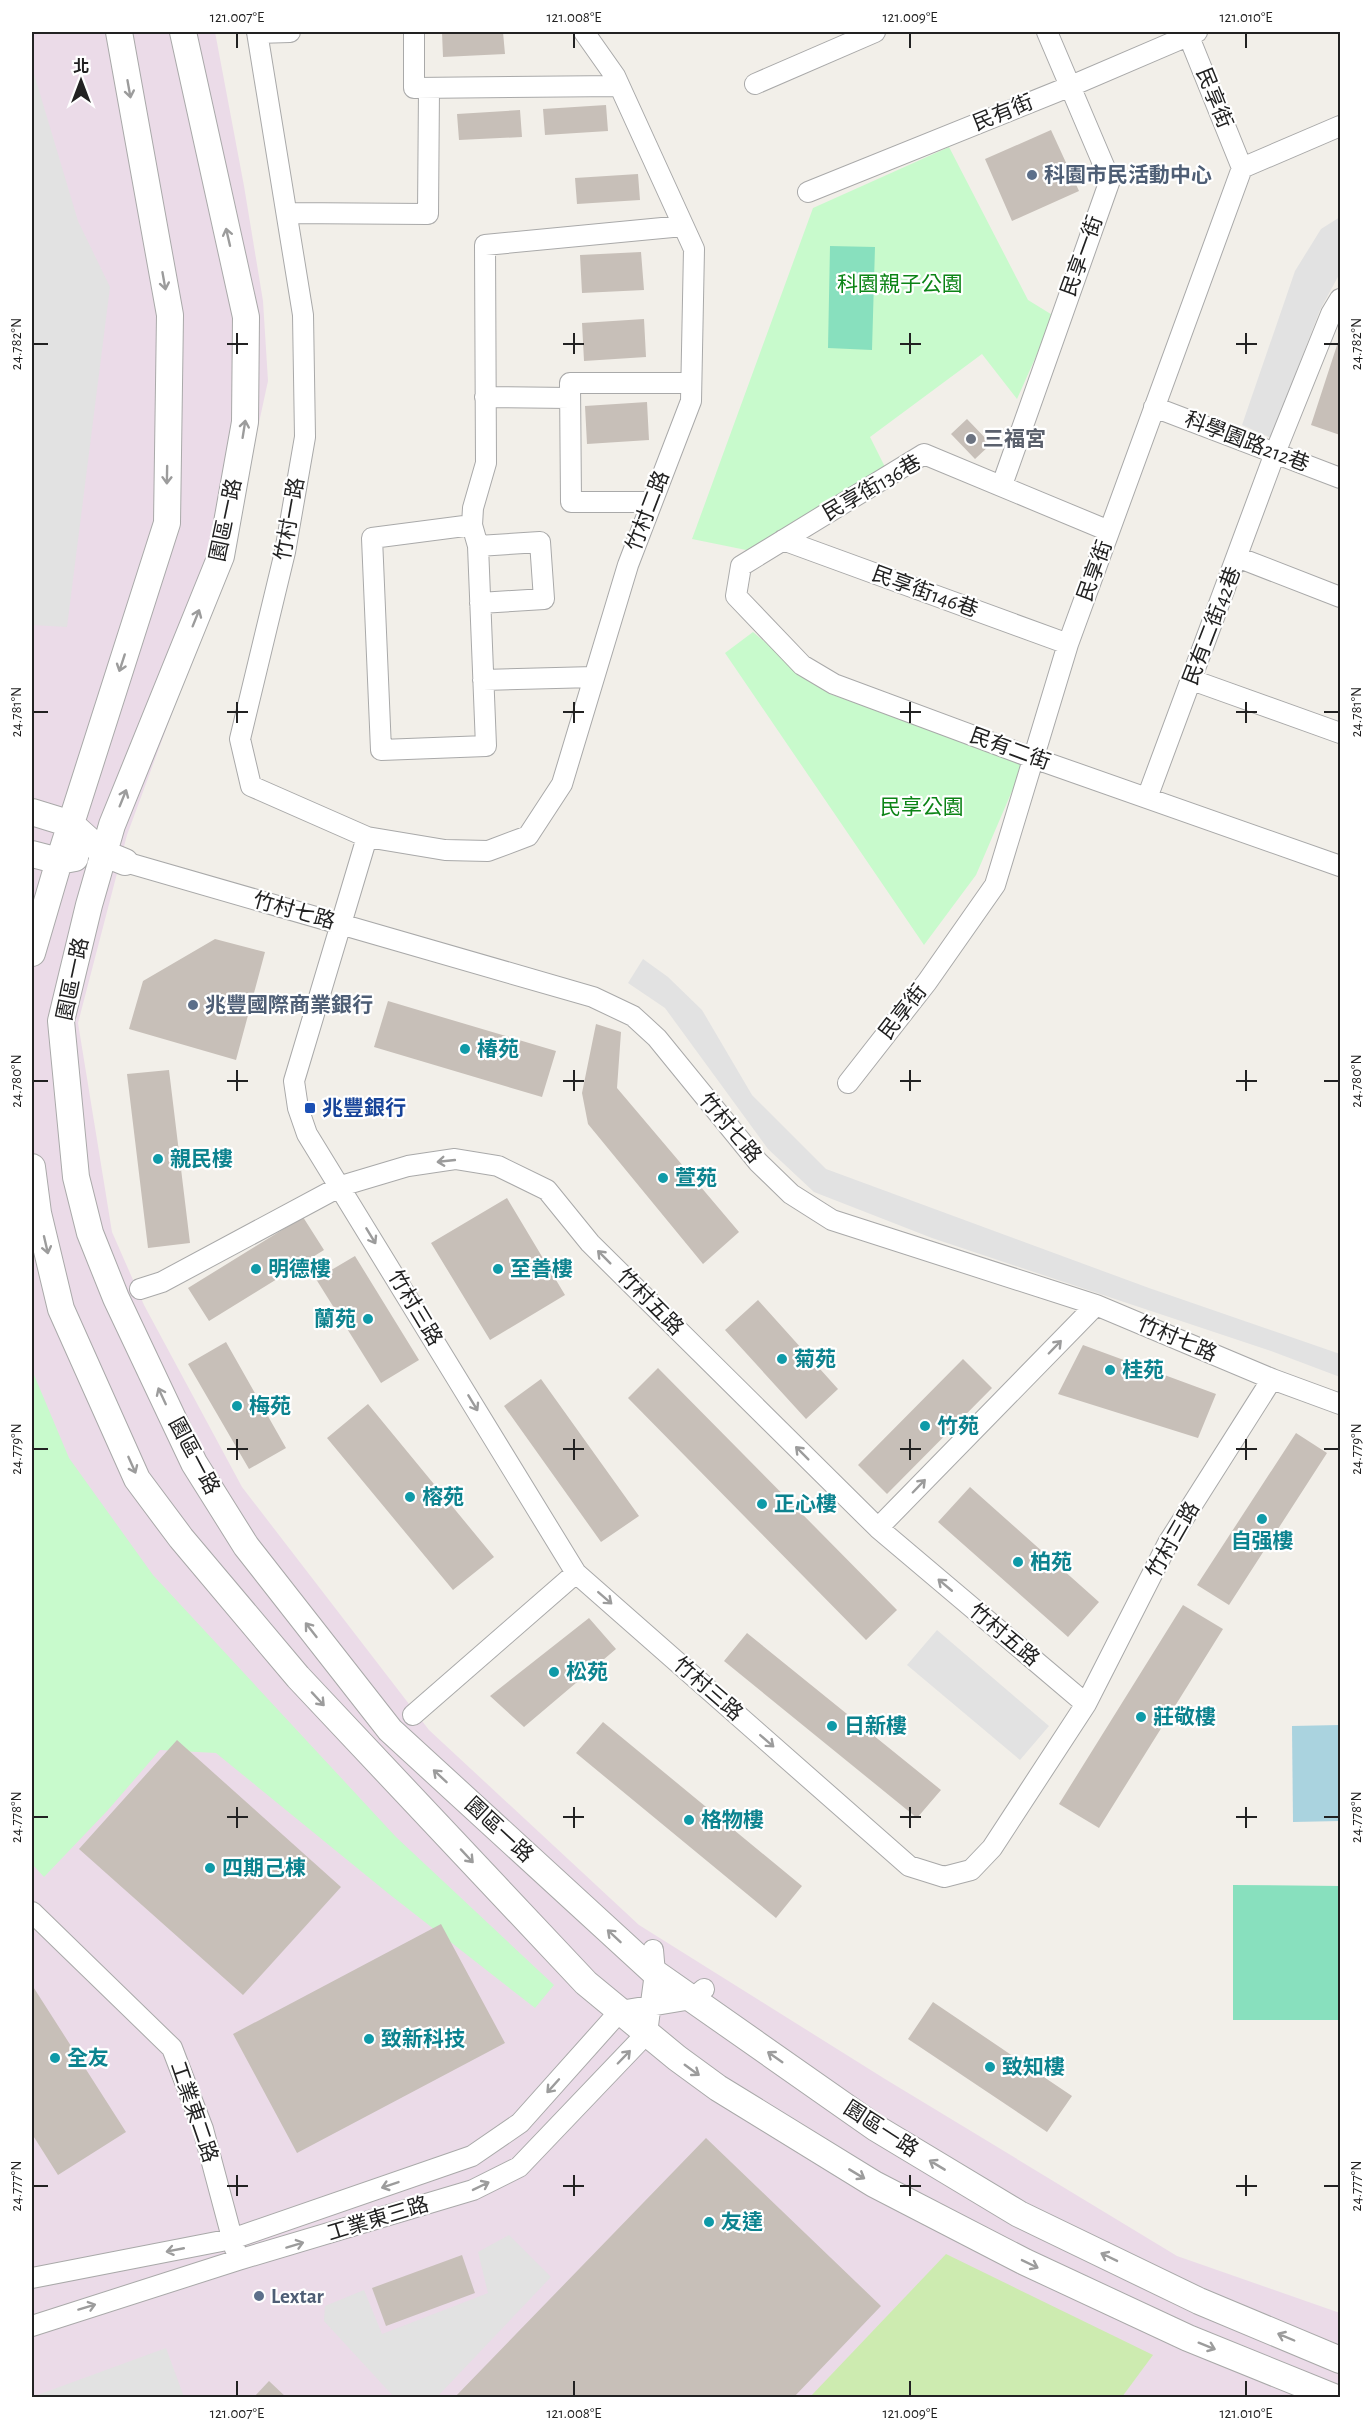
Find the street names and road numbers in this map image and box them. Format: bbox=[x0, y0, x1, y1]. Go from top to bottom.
street label: 民享街 bbox=[1192, 64, 1236, 131]
street label: 民有街 bbox=[969, 91, 1036, 135]
street label: 民享一街 bbox=[1057, 213, 1106, 299]
street label: 科學園路212巷 bbox=[1182, 408, 1312, 475]
street label: 民享街136巷 bbox=[819, 451, 925, 525]
street label: 竹村二路 bbox=[622, 468, 673, 554]
street label: 竹村一路 bbox=[271, 476, 308, 562]
street label: 園區一路 bbox=[206, 477, 245, 563]
street label: 民享街 bbox=[1073, 537, 1116, 604]
street label: 民享街146巷 bbox=[869, 562, 981, 621]
street label: 民有二街42巷 bbox=[1179, 564, 1244, 688]
street label: 民有二街 bbox=[967, 724, 1053, 773]
street label: 竹村七路 bbox=[251, 888, 338, 933]
street label: 園區一路 bbox=[53, 936, 92, 1022]
street label: 民享街 bbox=[875, 980, 931, 1043]
street label: 竹村七路 bbox=[695, 1088, 766, 1167]
street label: 竹村五路 bbox=[613, 1264, 688, 1339]
street label: 竹村三路 bbox=[384, 1266, 446, 1349]
street label: 竹村七路 bbox=[1134, 1312, 1220, 1365]
street label: 園區一路 bbox=[165, 1414, 224, 1498]
street label: 竹村三路 bbox=[1142, 1498, 1203, 1582]
street label: 竹村五路 bbox=[965, 1599, 1044, 1670]
street label: 竹村三路 bbox=[669, 1653, 747, 1724]
street label: 園區一路 bbox=[461, 1793, 538, 1866]
street label: 工業東二路 bbox=[167, 2059, 222, 2165]
street label: 園區一路 bbox=[840, 2096, 922, 2161]
street label: 工業東三路 bbox=[324, 2193, 431, 2244]

